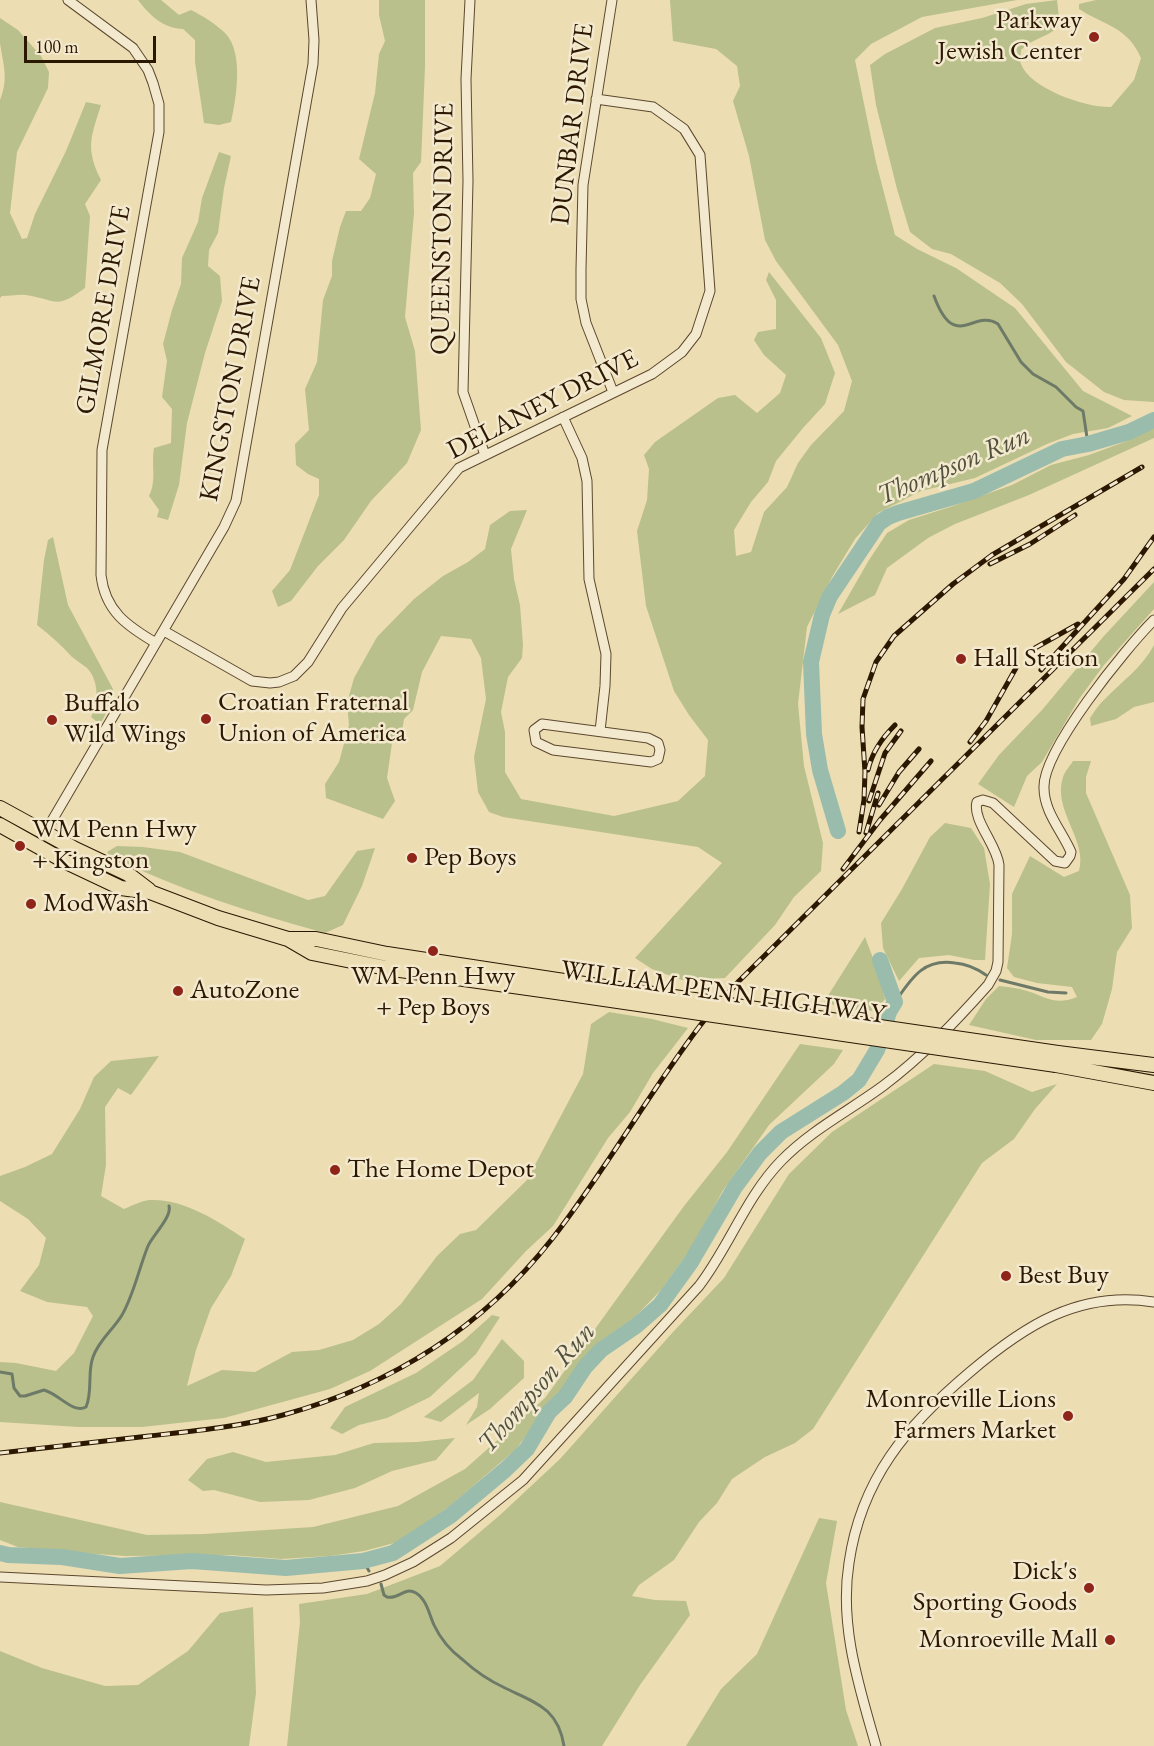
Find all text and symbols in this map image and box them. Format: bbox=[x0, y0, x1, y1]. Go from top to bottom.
place label: Parkway Jewish Center bbox=[937, 5, 1082, 68]
street label: DUNBAR DRIVE bbox=[545, 21, 601, 227]
scale bar bbox=[27, 24, 159, 62]
marker: Parkway Jewish Center bbox=[1087, 30, 1101, 44]
text: 100 m bbox=[35, 35, 79, 58]
street label: QUEENSTON DRIVE bbox=[425, 103, 461, 355]
street label: GILMORE DRIVE bbox=[70, 203, 138, 417]
street label: KINGSTON DRIVE bbox=[193, 274, 269, 504]
street label: DELANEY DRIVE bbox=[442, 343, 644, 467]
water label: Thompson Run bbox=[873, 419, 1035, 513]
place label: Hall Station bbox=[973, 643, 1099, 675]
marker: Hall Station bbox=[954, 652, 968, 666]
place label: Croatian Fraternal Union of America bbox=[218, 687, 408, 750]
place label: Buffalo Wild Wings bbox=[64, 688, 186, 751]
marker: Croatian Fraternal Union of America bbox=[199, 712, 213, 726]
marker: Buffalo Wild Wings bbox=[45, 713, 59, 727]
place label: WM Penn Hwy + Kingston bbox=[32, 814, 197, 877]
marker: WM Penn Hwy + Kingston bbox=[13, 839, 27, 853]
place label: Pep Boys bbox=[424, 842, 517, 874]
marker: Pep Boys bbox=[405, 851, 419, 865]
place label: ModWash bbox=[43, 888, 149, 920]
marker: ModWash bbox=[24, 897, 38, 911]
marker: WM Penn Hwy + Pep Boys bbox=[426, 944, 440, 958]
street label: WILLIAM PENN HIGHWAY bbox=[559, 954, 887, 1032]
place label: WM Penn Hwy + Pep Boys bbox=[351, 961, 515, 1024]
place label: AutoZone bbox=[190, 975, 299, 1007]
marker: AutoZone bbox=[171, 984, 185, 998]
place label: The Home Depot bbox=[347, 1154, 534, 1186]
marker: The Home Depot bbox=[328, 1163, 342, 1177]
place label: Best Buy bbox=[1018, 1260, 1109, 1292]
marker: Best Buy bbox=[999, 1269, 1013, 1283]
water label: Thompson Run bbox=[471, 1316, 603, 1460]
place label: Monroeville Lions Farmers Market bbox=[866, 1384, 1056, 1447]
marker: Monroeville Lions Farmers Market bbox=[1061, 1409, 1075, 1423]
place label: Dick's Sporting Goods bbox=[913, 1556, 1077, 1619]
marker: Dick's Sporting Goods bbox=[1082, 1581, 1096, 1595]
place label: Monroeville Mall bbox=[919, 1624, 1098, 1656]
marker: Monroeville Mall bbox=[1103, 1633, 1117, 1647]

